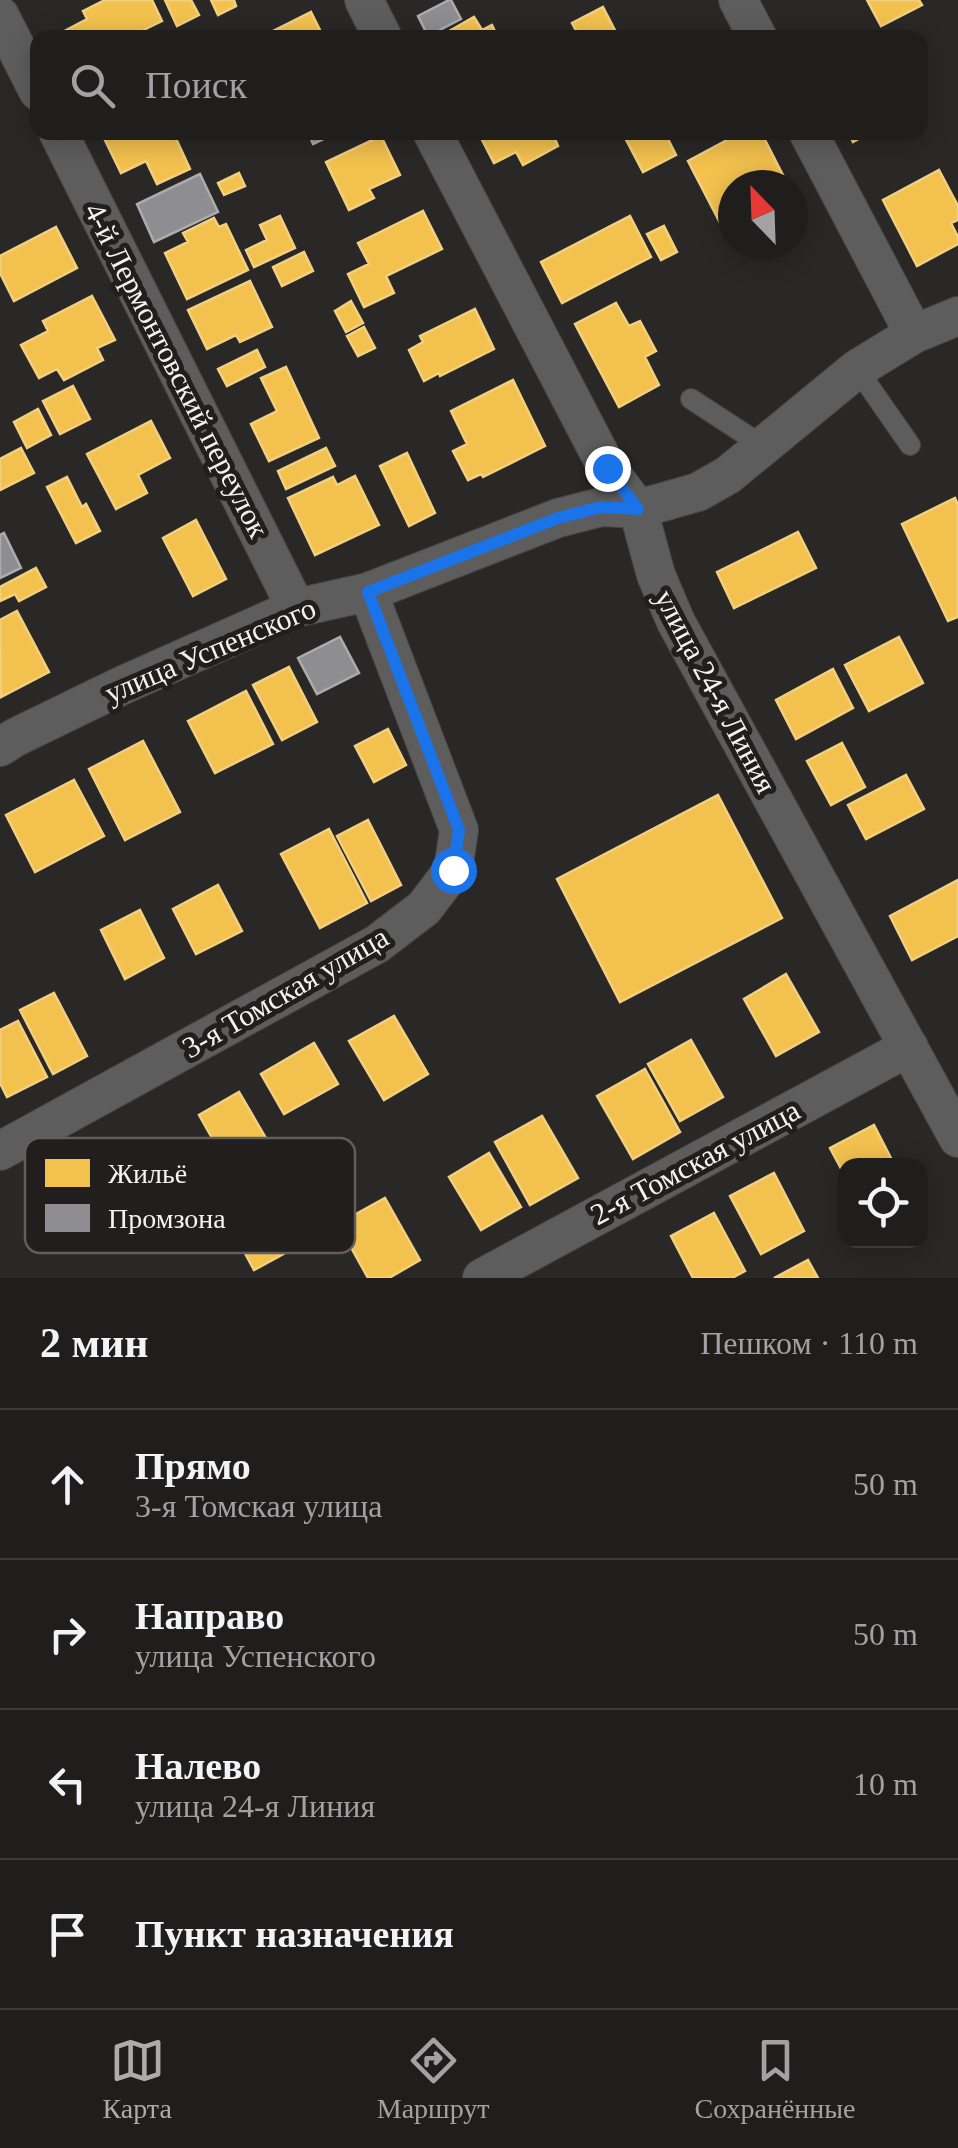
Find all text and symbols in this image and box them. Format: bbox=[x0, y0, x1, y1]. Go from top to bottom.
search box bbox=[30, 30, 928, 140]
icon: search bbox=[65, 58, 120, 113]
text: Поиск bbox=[145, 64, 247, 106]
north arrow bbox=[718, 170, 808, 260]
street label: 4-й Лермонтовский переулок bbox=[78, 197, 276, 543]
route end bbox=[585, 446, 631, 492]
street label: улица 24-я Линия bbox=[649, 584, 784, 798]
street label: улица Успенского bbox=[100, 591, 320, 709]
route start bbox=[431, 848, 477, 894]
street label: 3-я Томская улица bbox=[176, 920, 394, 1064]
street label: 2-я Томская улица bbox=[585, 1093, 805, 1231]
legend bbox=[25, 1138, 355, 1253]
text: Жильё bbox=[108, 1158, 187, 1189]
map controls bbox=[838, 1158, 928, 1248]
button: locate bbox=[838, 1158, 928, 1248]
text: Промзона bbox=[108, 1203, 226, 1234]
text: 2 мин bbox=[40, 1320, 149, 1366]
text: Пешком · 110 m bbox=[700, 1325, 918, 1361]
text: Прямо bbox=[135, 1445, 251, 1487]
icon: ahead bbox=[40, 1457, 95, 1512]
text: 50 m bbox=[853, 1466, 918, 1502]
text: 3-я Томская улица bbox=[135, 1488, 382, 1524]
text: Направо bbox=[135, 1595, 284, 1637]
icon: right bbox=[40, 1607, 95, 1662]
text: 50 m bbox=[853, 1616, 918, 1652]
text: улица Успенского bbox=[135, 1638, 376, 1674]
text: Налево bbox=[135, 1745, 261, 1787]
icon: left bbox=[40, 1757, 95, 1812]
text: 10 m bbox=[853, 1766, 918, 1802]
text: улица 24-я Линия bbox=[135, 1788, 375, 1824]
icon: arrive bbox=[40, 1907, 95, 1962]
text: Пункт назначения bbox=[135, 1913, 454, 1955]
tab: Карта bbox=[102, 2033, 172, 2125]
tab: Маршрут bbox=[377, 2033, 490, 2125]
tab: Сохранённые bbox=[694, 2033, 856, 2125]

